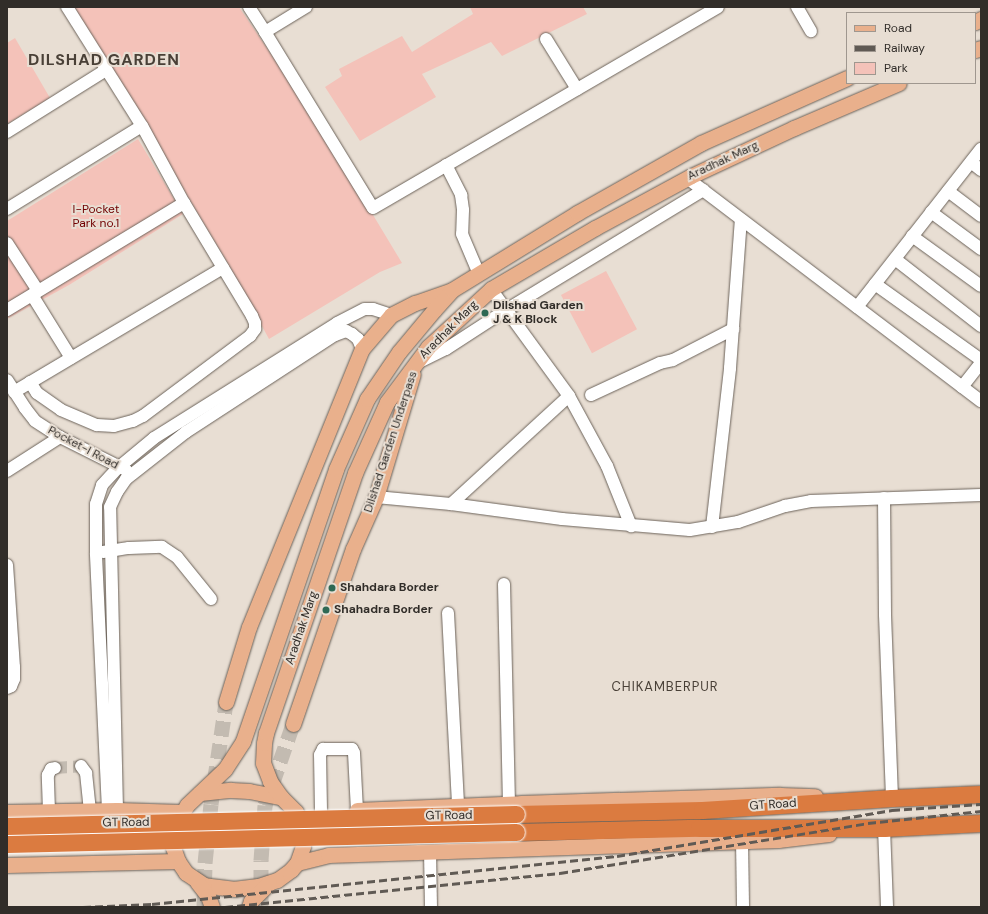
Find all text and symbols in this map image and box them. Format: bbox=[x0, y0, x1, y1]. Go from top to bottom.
legend bbox=[846, 12, 976, 84]
text: Road bbox=[884, 20, 912, 36]
text: Railway bbox=[884, 40, 925, 56]
district label: DILSHAD GARDEN bbox=[28, 50, 180, 70]
text: Park bbox=[884, 60, 908, 76]
street label: Aradhak Marg bbox=[685, 138, 761, 184]
park label: I-Pocket Park no.1 bbox=[73, 203, 119, 231]
street label: Aradhak Marg bbox=[417, 298, 481, 362]
place label: Dilshad Garden J & K Block bbox=[493, 299, 583, 327]
marker: Dilshad Garden J & K Block bbox=[480, 308, 490, 318]
street label: Dilshad Garden Underpass bbox=[361, 369, 421, 515]
street label: Pocket-I Road bbox=[45, 423, 121, 473]
place label: Shahdara Border bbox=[340, 581, 439, 595]
marker: Shahdara Border bbox=[327, 583, 337, 593]
street label: Aradhak Marg bbox=[283, 589, 321, 667]
place label: Shahadra Border bbox=[334, 603, 433, 617]
marker: Shahadra Border bbox=[321, 605, 331, 615]
district label: CHIKAMBERPUR bbox=[611, 679, 719, 695]
street label: GT Road bbox=[749, 796, 797, 814]
street label: GT Road bbox=[425, 808, 473, 824]
street label: GT Road bbox=[102, 815, 150, 831]

